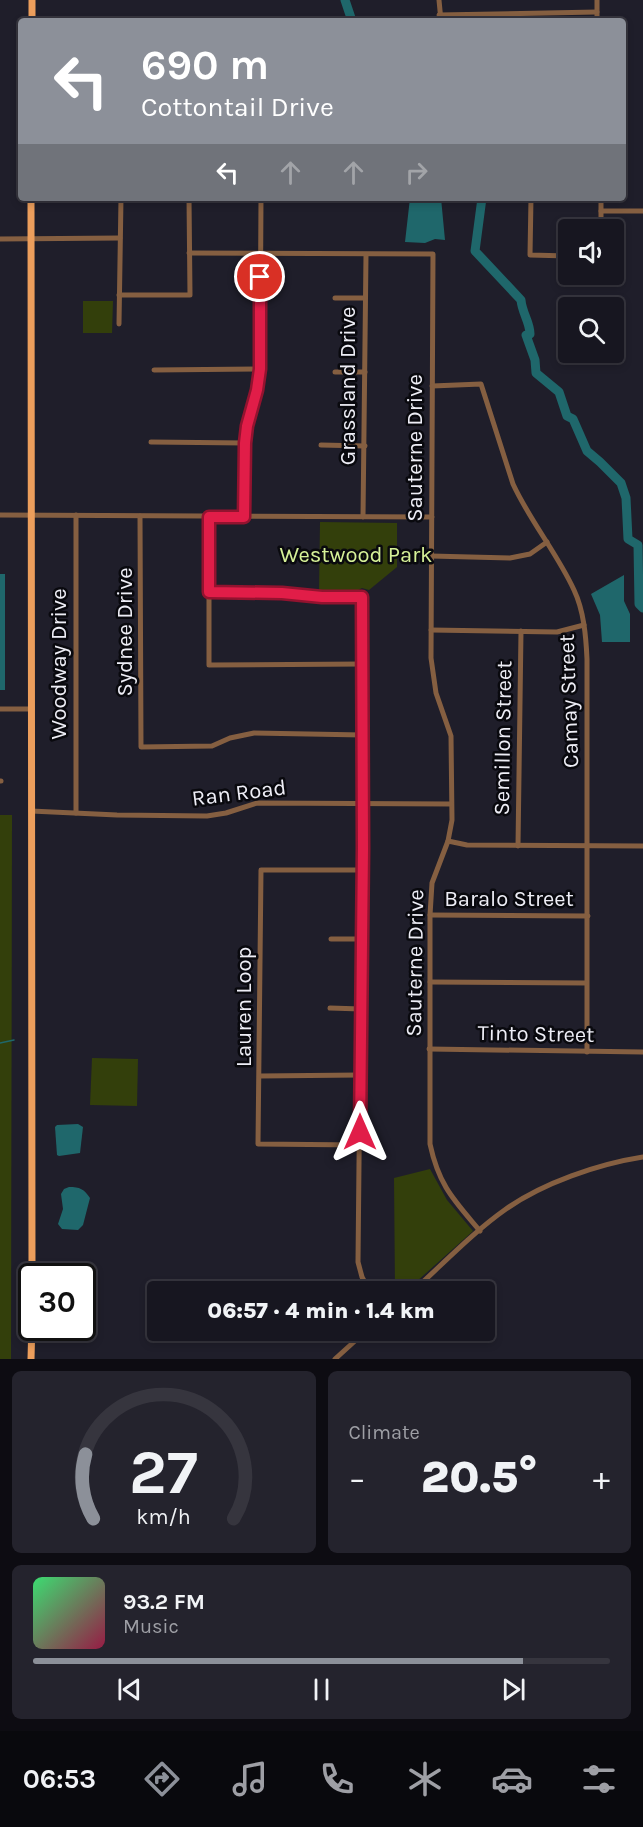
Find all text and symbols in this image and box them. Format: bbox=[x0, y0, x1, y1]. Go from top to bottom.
text: 690 m bbox=[141, 40, 269, 90]
icon: left bbox=[42, 42, 120, 120]
text: Cottontail Drive bbox=[141, 91, 334, 123]
icon: left bbox=[211, 156, 244, 189]
icon: ahead bbox=[274, 156, 307, 189]
icon: ahead bbox=[337, 156, 370, 189]
icon: right bbox=[400, 156, 433, 189]
map controls bbox=[558, 219, 624, 363]
button: sound bbox=[558, 219, 624, 285]
pin bbox=[234, 251, 285, 302]
icon: arrive bbox=[243, 260, 276, 293]
button: search bbox=[558, 297, 624, 363]
street label: Grassland Drive bbox=[335, 307, 361, 465]
street label: Sauterne Drive bbox=[402, 374, 428, 522]
park label: Westwood Park bbox=[280, 542, 432, 568]
street label: Sydnee Drive bbox=[112, 567, 138, 697]
street label: Woodway Drive bbox=[46, 589, 72, 739]
street label: Camay Street bbox=[554, 634, 584, 768]
street label: Semillon Street bbox=[489, 660, 517, 816]
street label: Ran Road bbox=[190, 774, 288, 812]
street label: Baralo Street bbox=[444, 886, 574, 912]
street label: Sauterne Drive bbox=[401, 889, 429, 1037]
street label: Lauren Loop bbox=[231, 947, 257, 1067]
street label: Tinto Street bbox=[477, 1020, 595, 1048]
position arrow bbox=[328, 1100, 392, 1164]
speed limit sign: 30 bbox=[18, 1263, 96, 1341]
text: 06:57 · 4 min · 1.4 km bbox=[207, 1298, 435, 1324]
text: Climate bbox=[349, 1421, 420, 1444]
text: 27 bbox=[129, 1436, 198, 1509]
text: 20.5° bbox=[421, 1451, 538, 1503]
text: − bbox=[349, 1459, 366, 1497]
text: + bbox=[593, 1459, 610, 1497]
text: km/h bbox=[137, 1504, 191, 1529]
text: 93.2 FM bbox=[123, 1589, 205, 1615]
text: Music bbox=[123, 1615, 179, 1638]
icon: previous bbox=[113, 1673, 146, 1706]
icon: pause bbox=[305, 1673, 338, 1706]
icon: next bbox=[497, 1673, 530, 1706]
icon: directions bbox=[141, 1758, 183, 1800]
icon: music bbox=[229, 1758, 271, 1800]
icon: phone bbox=[316, 1758, 358, 1800]
icon: climate bbox=[404, 1758, 446, 1800]
icon: car bbox=[491, 1758, 533, 1800]
icon: filters bbox=[578, 1758, 620, 1800]
text: 06:53 bbox=[23, 1763, 96, 1795]

